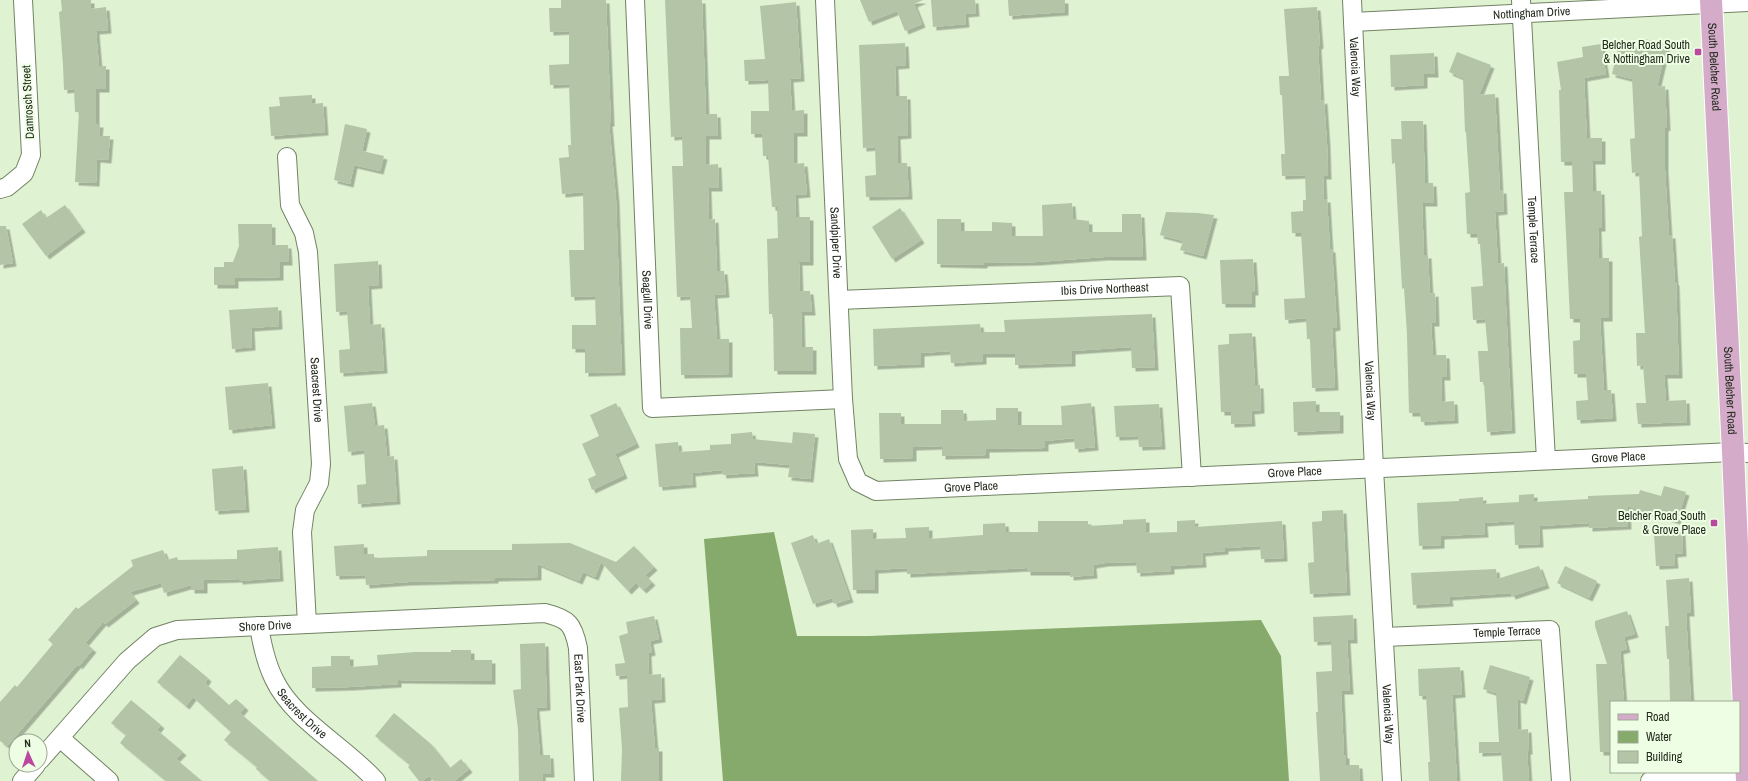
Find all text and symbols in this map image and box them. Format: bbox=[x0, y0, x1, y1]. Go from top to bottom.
street label: Nottingham Drive bbox=[1493, 3, 1571, 23]
street label: South Belcher Road bbox=[1704, 22, 1724, 111]
street label: Valencia Way bbox=[1346, 37, 1365, 97]
place label: Belcher Road South & Nottingham Drive bbox=[1602, 37, 1690, 67]
marker: Belcher Road South & Nottingham Drive bbox=[1693, 47, 1703, 57]
street label: Damrosch Street bbox=[18, 64, 38, 139]
street label: Temple Terrace bbox=[1524, 196, 1543, 264]
street label: Sandpiper Drive bbox=[826, 207, 846, 279]
street label: Seagull Drive bbox=[638, 270, 657, 330]
street label: Ibis Drive Northeast bbox=[1061, 279, 1149, 299]
street label: South Belcher Road bbox=[1720, 346, 1740, 435]
street label: Seacrest Drive bbox=[306, 357, 326, 423]
street label: Valencia Way bbox=[1361, 360, 1380, 421]
street label: Grove Place bbox=[1591, 448, 1646, 466]
street label: Grove Place bbox=[1267, 463, 1322, 481]
street label: Grove Place bbox=[944, 477, 999, 496]
place label: Belcher Road South & Grove Place bbox=[1618, 508, 1706, 538]
marker: Belcher Road South & Grove Place bbox=[1709, 518, 1719, 528]
street label: Shore Drive bbox=[238, 617, 292, 635]
street label: Temple Terrace bbox=[1473, 622, 1541, 641]
street label: East Park Drive bbox=[570, 653, 589, 723]
street label: Valencia Way bbox=[1378, 684, 1398, 744]
street label: Seacrest Drive bbox=[273, 685, 330, 742]
legend bbox=[1610, 701, 1740, 773]
text: Road bbox=[1646, 709, 1670, 725]
text: Water bbox=[1646, 729, 1673, 745]
north arrow bbox=[8, 733, 48, 773]
text: N bbox=[24, 736, 31, 750]
text: Building bbox=[1646, 749, 1683, 765]

